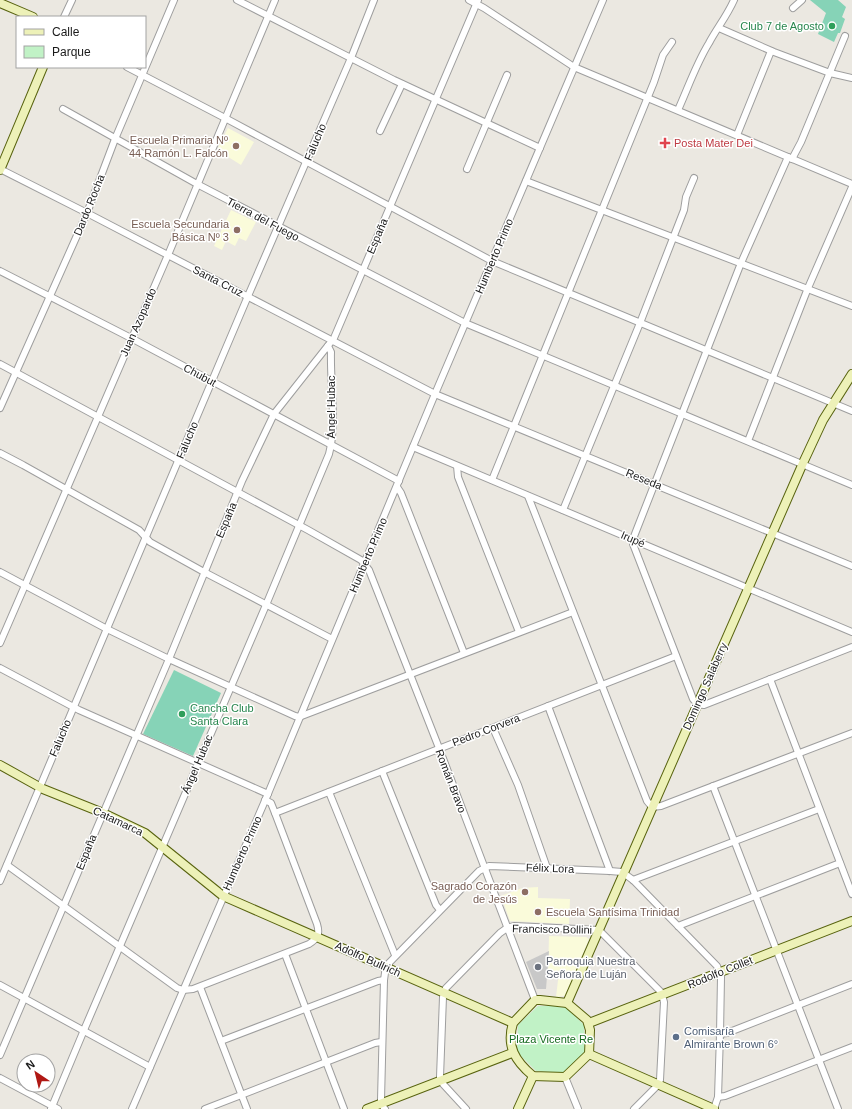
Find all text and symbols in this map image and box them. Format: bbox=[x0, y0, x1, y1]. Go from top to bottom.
legend bbox=[16, 16, 146, 68]
place label: Club 7 de Agosto bbox=[740, 20, 824, 32]
marker: Club 7 de Agosto bbox=[827, 21, 837, 31]
text: Calle bbox=[52, 25, 80, 39]
text: Parque bbox=[52, 45, 91, 59]
street label: Falucho bbox=[302, 122, 328, 162]
place label: Escuela Primaria Nº 44 Ramón L. Falcón bbox=[129, 134, 228, 159]
marker: Posta Mater Dei bbox=[659, 137, 671, 149]
place label: Posta Mater Dei bbox=[674, 137, 753, 149]
marker: Escuela Primaria Nº 44 Ramón L. Falcón bbox=[231, 141, 241, 151]
street label: Dardo Rocha bbox=[71, 172, 107, 237]
street label: Tierra del Fuego bbox=[225, 195, 301, 243]
street label: España bbox=[364, 216, 390, 256]
street label: Humberto Primo bbox=[473, 217, 515, 295]
place label: Escuela Secundaria Básica Nº 3 bbox=[131, 218, 230, 243]
marker: Escuela Secundaria Básica Nº 3 bbox=[232, 225, 242, 235]
street label: Santa Cruz bbox=[191, 263, 245, 299]
street label: Juan Azopardo bbox=[118, 286, 158, 358]
street label: Chubut bbox=[182, 361, 218, 389]
street label: Ángel Hubac bbox=[325, 375, 337, 439]
street label: Falucho bbox=[174, 420, 200, 460]
street label: Reseda bbox=[624, 466, 665, 492]
street label: España bbox=[213, 500, 239, 540]
street label: Humberto Primo bbox=[347, 516, 389, 594]
street label: Irupé bbox=[619, 529, 647, 549]
street label: Domingo Salaberry bbox=[680, 640, 730, 731]
place label: Cancha Club Santa Clara bbox=[190, 702, 254, 727]
marker: Cancha Club Santa Clara bbox=[177, 709, 187, 719]
street label: Pedro Corvera bbox=[450, 711, 522, 748]
street label: Falucho bbox=[47, 718, 73, 758]
street label: Ángel Hubac bbox=[179, 732, 215, 795]
street label: Román Bravo bbox=[433, 747, 469, 815]
street label: Catamarca bbox=[91, 804, 146, 838]
street label: Humberto Primo bbox=[220, 814, 264, 892]
street label: España bbox=[73, 832, 99, 872]
street label: Félix Lora bbox=[526, 861, 575, 875]
place label: Sagrado Corazón de Jesús bbox=[431, 880, 517, 905]
marker: Sagrado Corazón de Jesús bbox=[520, 887, 530, 897]
place label: Escuela Santísima Trinidad bbox=[546, 906, 679, 918]
marker: Escuela Santísima Trinidad bbox=[533, 907, 543, 917]
street label: Francisco Bollini bbox=[512, 922, 592, 936]
street label: Adolfo Bullrich bbox=[333, 939, 403, 979]
street label: Rodolfo Collet bbox=[686, 953, 754, 991]
place label: Parroquia Nuestra Señora de Luján bbox=[546, 955, 636, 980]
marker: Parroquia Nuestra Señora de Luján bbox=[533, 962, 543, 972]
place label: Comisaría Almirante Brown 6° bbox=[684, 1025, 778, 1050]
marker: Comisaría Almirante Brown 6° bbox=[671, 1032, 681, 1042]
park label: Plaza Vicente Re bbox=[509, 1033, 593, 1045]
north arrow bbox=[16, 1053, 56, 1093]
text: N bbox=[24, 1058, 37, 1072]

